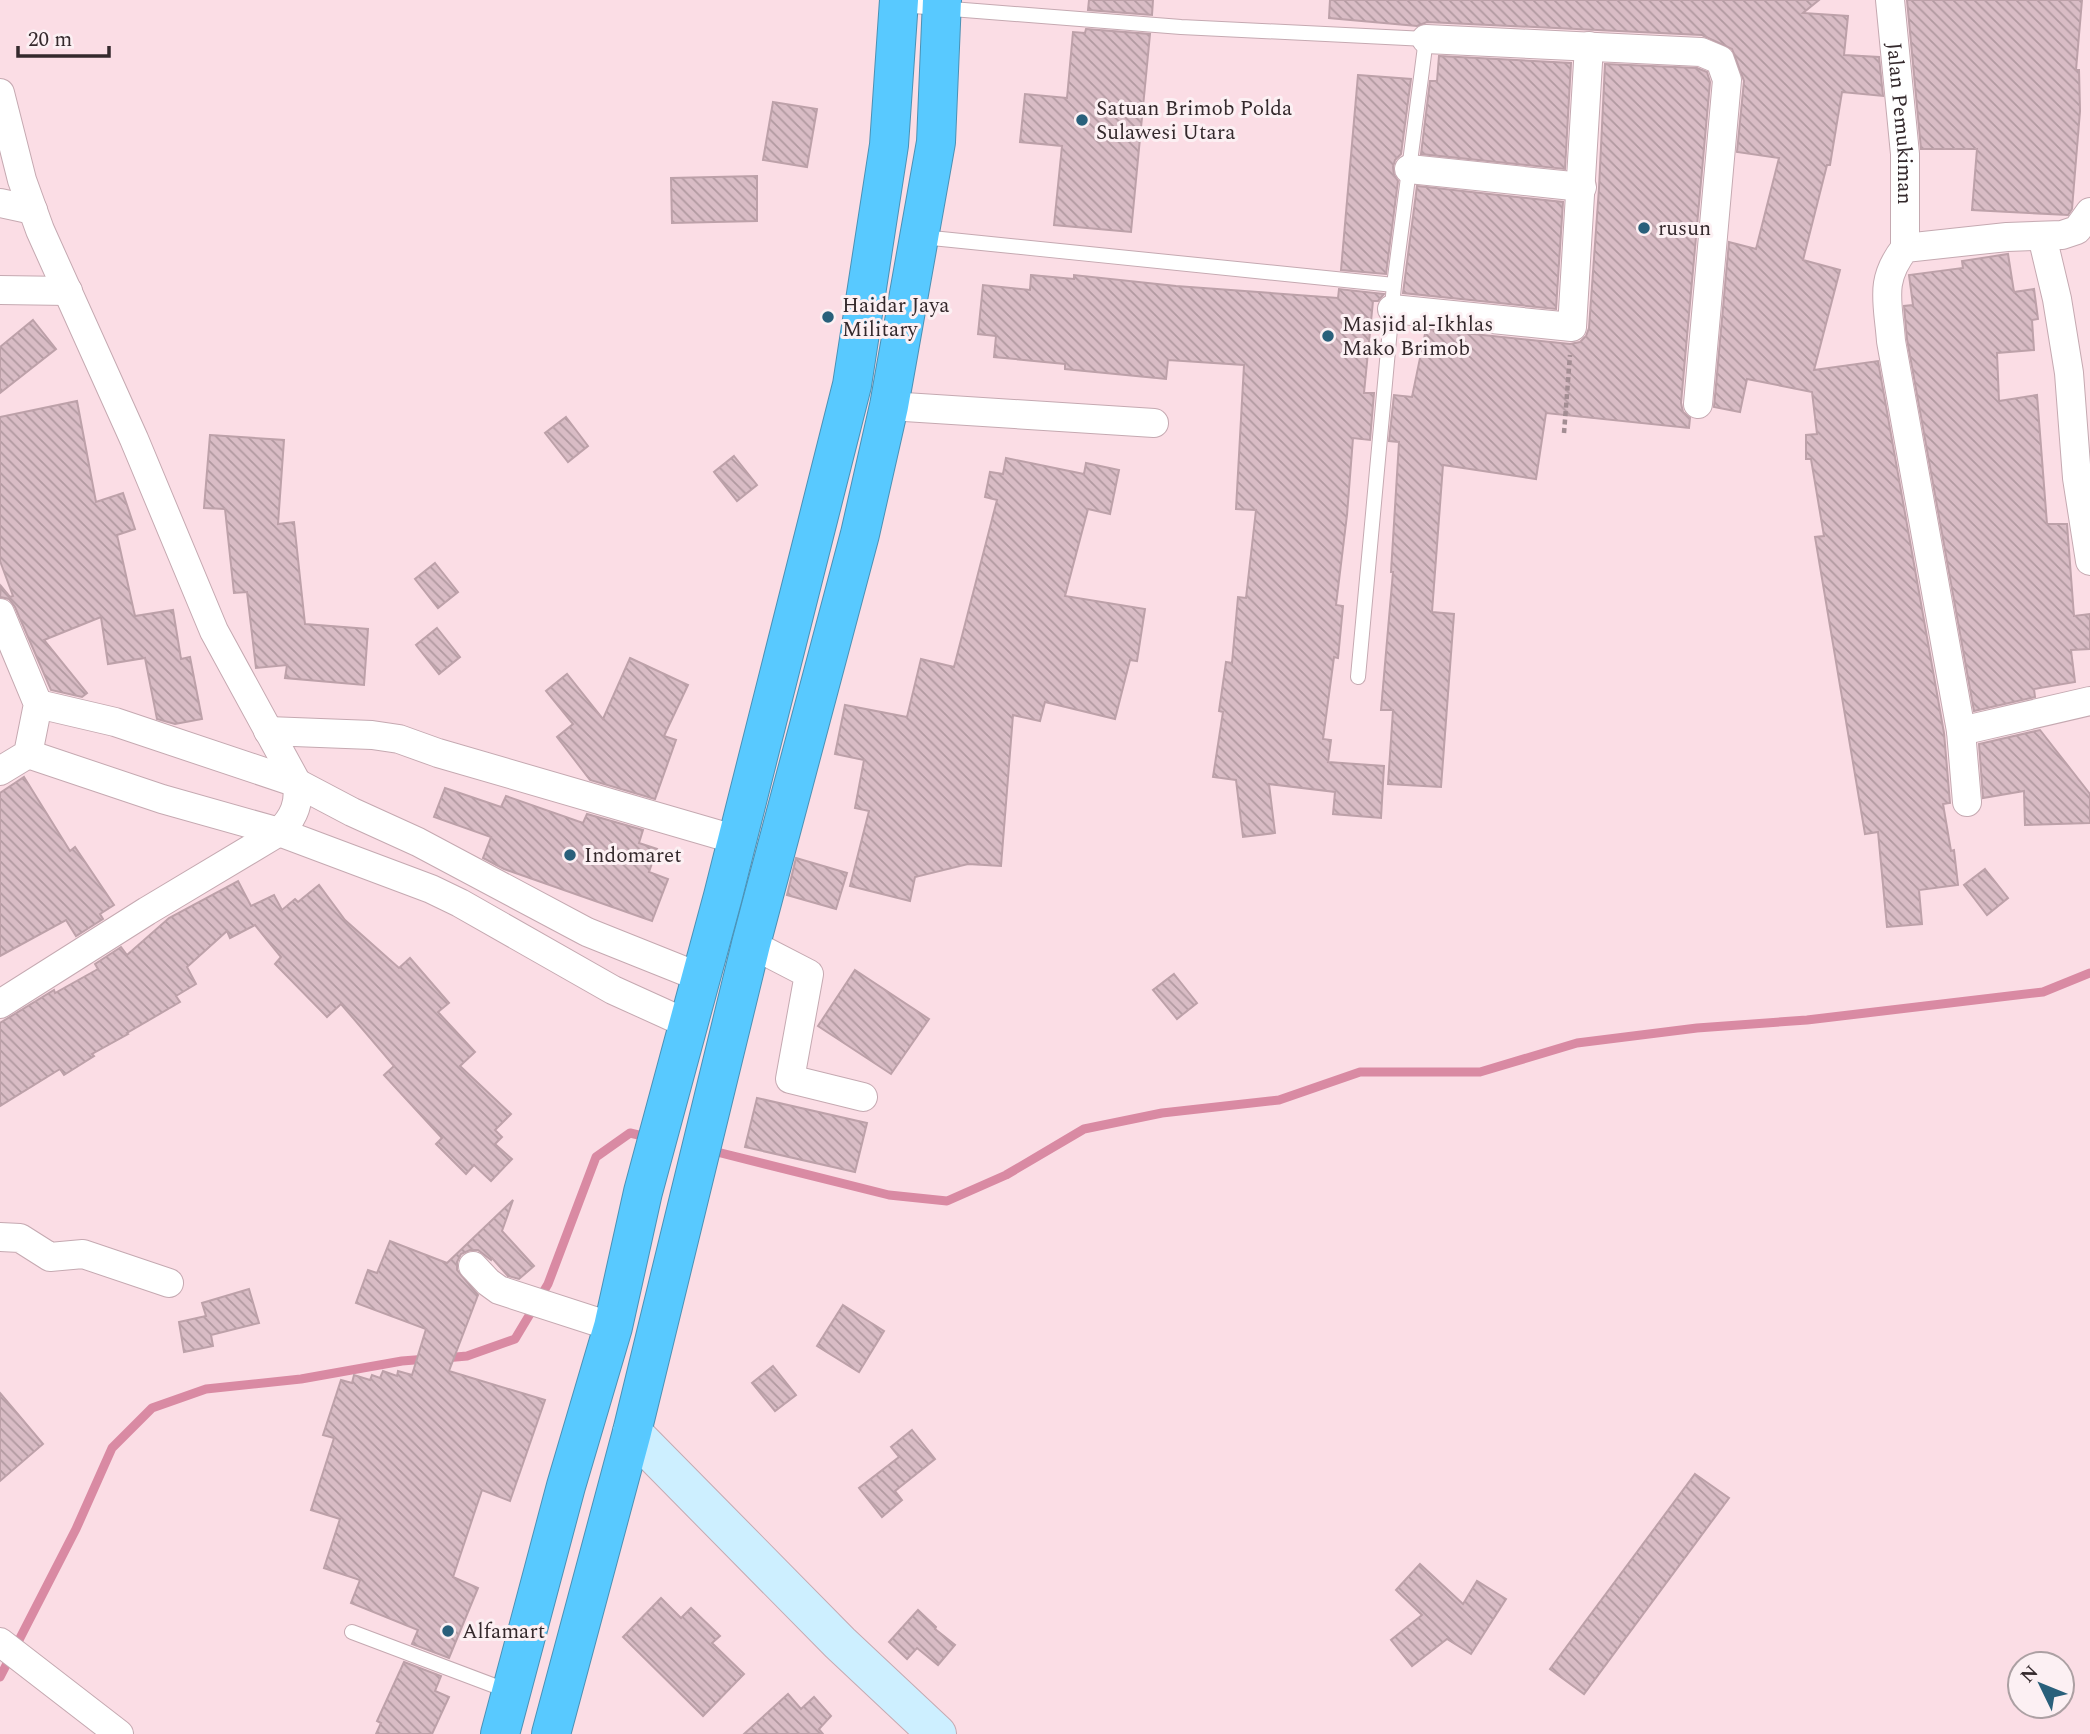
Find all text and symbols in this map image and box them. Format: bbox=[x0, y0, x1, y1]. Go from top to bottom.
scale bar bbox=[18, 14, 108, 58]
text: 20 m bbox=[28, 24, 72, 56]
street label: Jalan Pemukiman bbox=[1877, 41, 1920, 205]
place label: Satuan Brimob Polda Sulawesi Utara bbox=[1096, 93, 1293, 149]
marker: Satuan Brimob Polda Sulawesi Utara bbox=[1074, 112, 1090, 128]
place label: rusun bbox=[1658, 213, 1711, 245]
marker: rusun bbox=[1636, 220, 1652, 236]
place label: Haidar Jaya Military bbox=[842, 290, 950, 346]
marker: Haidar Jaya Military bbox=[820, 309, 836, 325]
place label: Masjid al-Ikhlas Mako Brimob bbox=[1342, 309, 1493, 365]
marker: Masjid al-Ikhlas Mako Brimob bbox=[1320, 328, 1336, 344]
place label: Indomaret bbox=[584, 840, 682, 872]
marker: Indomaret bbox=[562, 847, 578, 863]
place label: Alfamart bbox=[462, 1616, 545, 1648]
marker: Alfamart bbox=[440, 1623, 456, 1639]
north arrow bbox=[2006, 1650, 2076, 1720]
text: N bbox=[2014, 1659, 2046, 1690]

